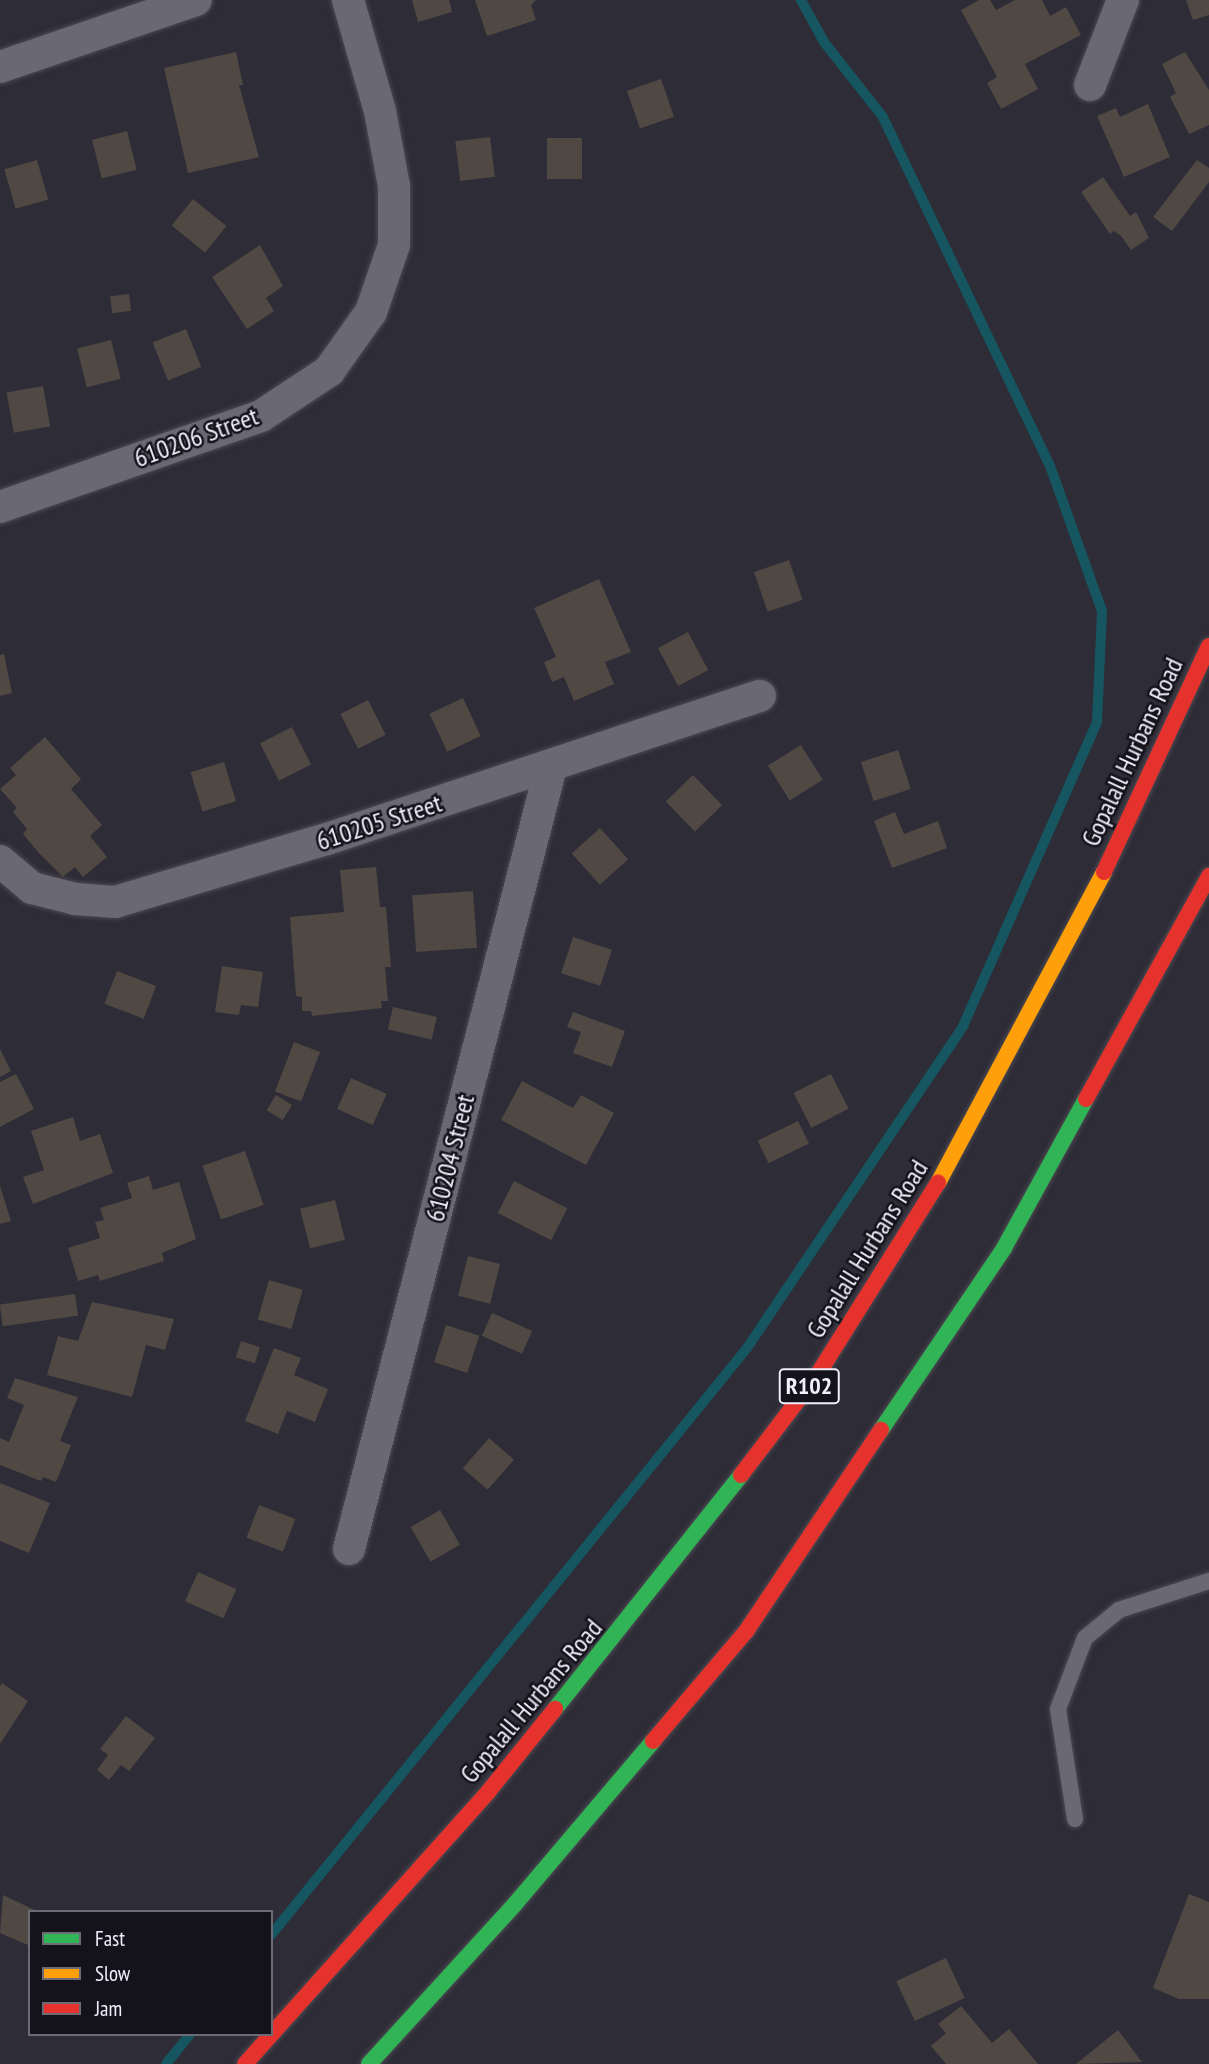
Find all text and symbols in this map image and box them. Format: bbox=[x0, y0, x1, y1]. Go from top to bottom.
street label: 610206 Street bbox=[130, 400, 262, 474]
street label: Gopalall Hurbans Road bbox=[1075, 653, 1189, 851]
street label: 610205 Street bbox=[313, 787, 445, 857]
street label: 610204 Street bbox=[419, 1091, 481, 1225]
street label: Gopalall Hurbans Road bbox=[800, 1154, 934, 1344]
road number: R102 bbox=[778, 1366, 840, 1406]
street label: Gopalall Hurbans Road bbox=[454, 1613, 608, 1789]
legend bbox=[28, 1910, 273, 2036]
text: Fast bbox=[95, 1925, 125, 1952]
text: Slow bbox=[95, 1960, 130, 1987]
text: Jam bbox=[95, 1995, 122, 2022]

